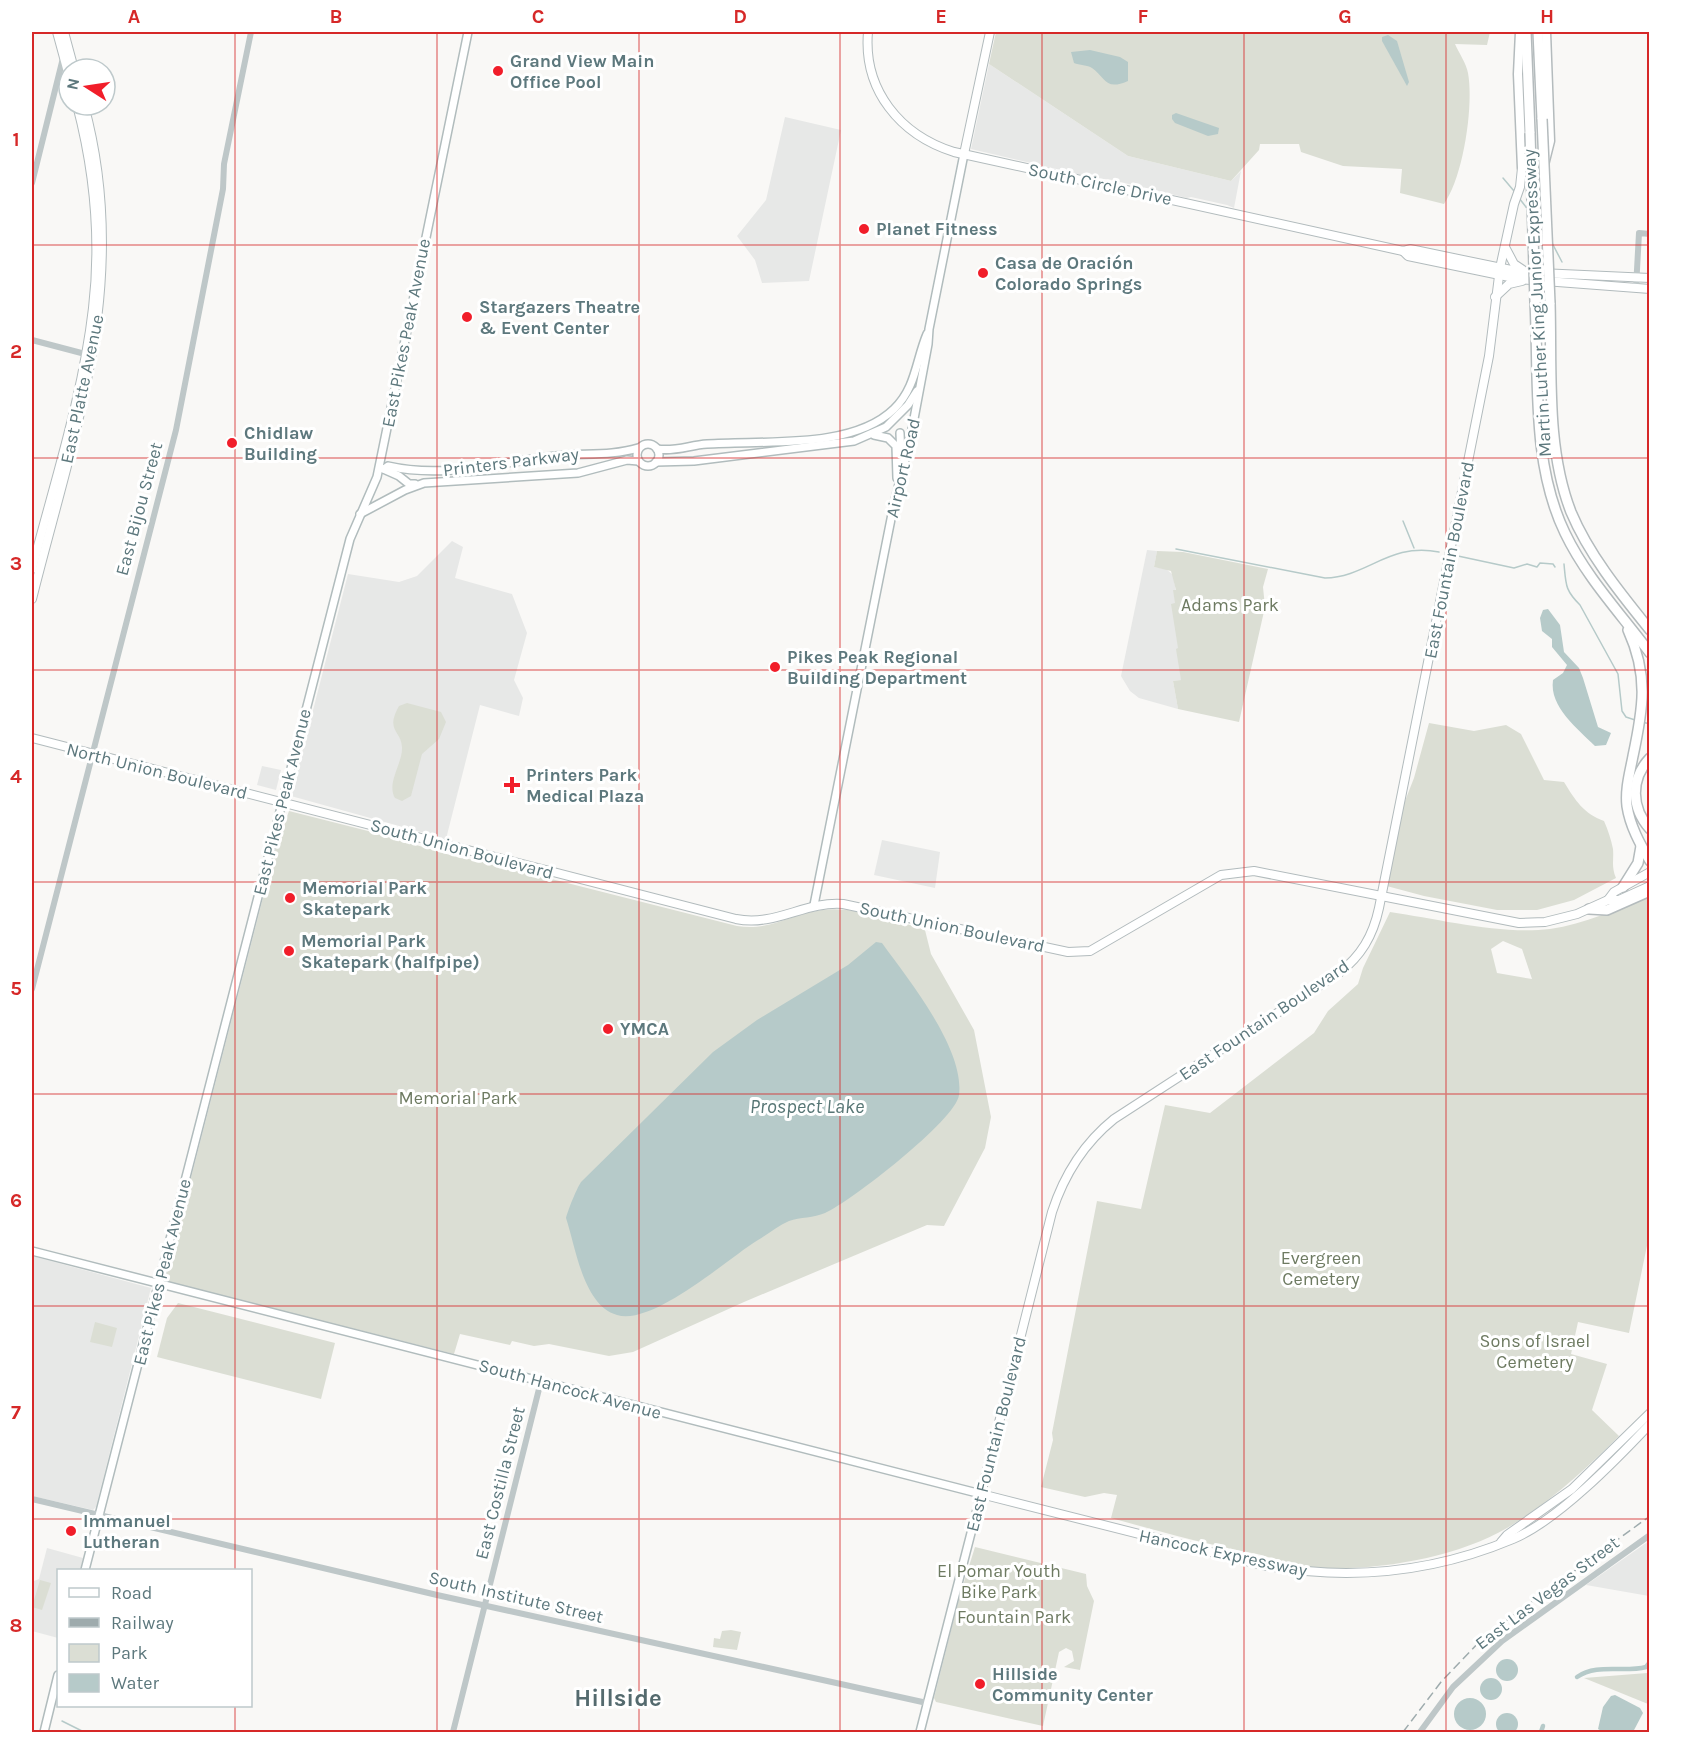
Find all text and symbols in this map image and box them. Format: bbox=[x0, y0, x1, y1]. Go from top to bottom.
text: A bbox=[128, 5, 141, 28]
text: B bbox=[330, 5, 342, 28]
text: C bbox=[532, 5, 544, 28]
text: D bbox=[733, 5, 747, 28]
text: E bbox=[935, 5, 947, 28]
text: F bbox=[1138, 5, 1149, 28]
text: G bbox=[1338, 5, 1352, 28]
text: H bbox=[1540, 5, 1554, 28]
place label: Grand View Main Office Pool bbox=[510, 50, 654, 93]
north arrow bbox=[57, 57, 117, 117]
marker: Grand View Main Office Pool bbox=[491, 64, 505, 78]
text: N bbox=[62, 76, 83, 92]
text: 1 bbox=[12, 128, 20, 151]
street label: Martin Luther King Junior Expressway bbox=[1518, 148, 1556, 458]
street label: South Circle Drive bbox=[1026, 158, 1174, 210]
place label: Planet Fitness bbox=[876, 218, 997, 240]
marker: Planet Fitness bbox=[857, 222, 871, 236]
street label: East Pikes Peak Avenue bbox=[377, 237, 435, 429]
place label: Casa de Oración Colorado Springs bbox=[995, 252, 1142, 295]
marker: Casa de Oración Colorado Springs bbox=[976, 266, 990, 280]
place label: Stargazers Theatre & Event Center bbox=[479, 296, 640, 339]
marker: Stargazers Theatre & Event Center bbox=[460, 310, 474, 324]
street label: East Platte Avenue bbox=[55, 313, 109, 465]
text: 2 bbox=[10, 340, 22, 363]
street label: Airport Road bbox=[881, 416, 925, 520]
place label: Chidlaw Building bbox=[244, 422, 318, 465]
marker: Chidlaw Building bbox=[225, 436, 239, 450]
street label: East Bijou Street bbox=[111, 440, 167, 578]
street label: Printers Parkway bbox=[442, 443, 581, 481]
street label: East Fountain Boulevard bbox=[1419, 459, 1479, 661]
text: 3 bbox=[10, 552, 22, 575]
park label: Adams Park bbox=[1181, 594, 1279, 616]
place label: Pikes Peak Regional Building Department bbox=[787, 646, 967, 689]
marker: Pikes Peak Regional Building Department bbox=[768, 660, 782, 674]
street label: East Pikes Peak Avenue bbox=[248, 706, 316, 898]
street label: North Union Boulevard bbox=[64, 738, 250, 804]
place label: Printers Park Medical Plaza bbox=[526, 764, 644, 807]
text: 4 bbox=[10, 765, 22, 788]
marker: Printers Park Medical Plaza bbox=[503, 776, 521, 794]
street label: South Union Boulevard bbox=[368, 814, 556, 884]
place label: Memorial Park Skatepark bbox=[302, 877, 427, 920]
marker: Memorial Park Skatepark bbox=[283, 891, 297, 905]
street label: South Union Boulevard bbox=[857, 897, 1047, 957]
place label: Memorial Park Skatepark (halfpipe) bbox=[301, 930, 480, 973]
marker: Memorial Park Skatepark (halfpipe) bbox=[282, 944, 296, 958]
street label: East Fountain Boulevard bbox=[1175, 955, 1353, 1085]
text: 5 bbox=[10, 977, 22, 1000]
place label: YMCA bbox=[620, 1018, 669, 1040]
marker: YMCA bbox=[601, 1022, 615, 1036]
park label: Memorial Park bbox=[399, 1087, 517, 1109]
water label: Prospect Lake bbox=[750, 1095, 864, 1118]
street label: East Pikes Peak Avenue bbox=[128, 1176, 196, 1368]
text: 6 bbox=[10, 1189, 22, 1212]
park label: Evergreen Cemetery bbox=[1281, 1247, 1361, 1290]
park label: Sons of Israel Cemetery bbox=[1480, 1330, 1590, 1373]
street label: East Fountain Boulevard bbox=[961, 1334, 1031, 1534]
street label: South Hancock Avenue bbox=[476, 1354, 664, 1424]
text: 7 bbox=[11, 1401, 21, 1424]
street label: East Costilla Street bbox=[470, 1404, 530, 1562]
place label: Immanuel Lutheran bbox=[83, 1510, 171, 1553]
marker: Immanuel Lutheran bbox=[64, 1524, 78, 1538]
street label: Hancock Expressway bbox=[1137, 1524, 1310, 1582]
street label: East Las Vegas Street bbox=[1471, 1532, 1624, 1654]
park label: El Pomar Youth Bike Park bbox=[937, 1560, 1061, 1603]
street label: South Institute Street bbox=[427, 1566, 606, 1628]
legend bbox=[57, 1569, 252, 1707]
text: Road bbox=[111, 1582, 152, 1604]
park label: Fountain Park bbox=[957, 1606, 1071, 1628]
text: Railway bbox=[111, 1612, 174, 1634]
text: 8 bbox=[10, 1614, 22, 1637]
text: Park bbox=[111, 1642, 148, 1664]
place label: Hillside Community Center bbox=[992, 1663, 1153, 1706]
text: Water bbox=[111, 1672, 159, 1694]
marker: Hillside Community Center bbox=[973, 1677, 987, 1691]
district label: Hillside bbox=[574, 1684, 662, 1712]

